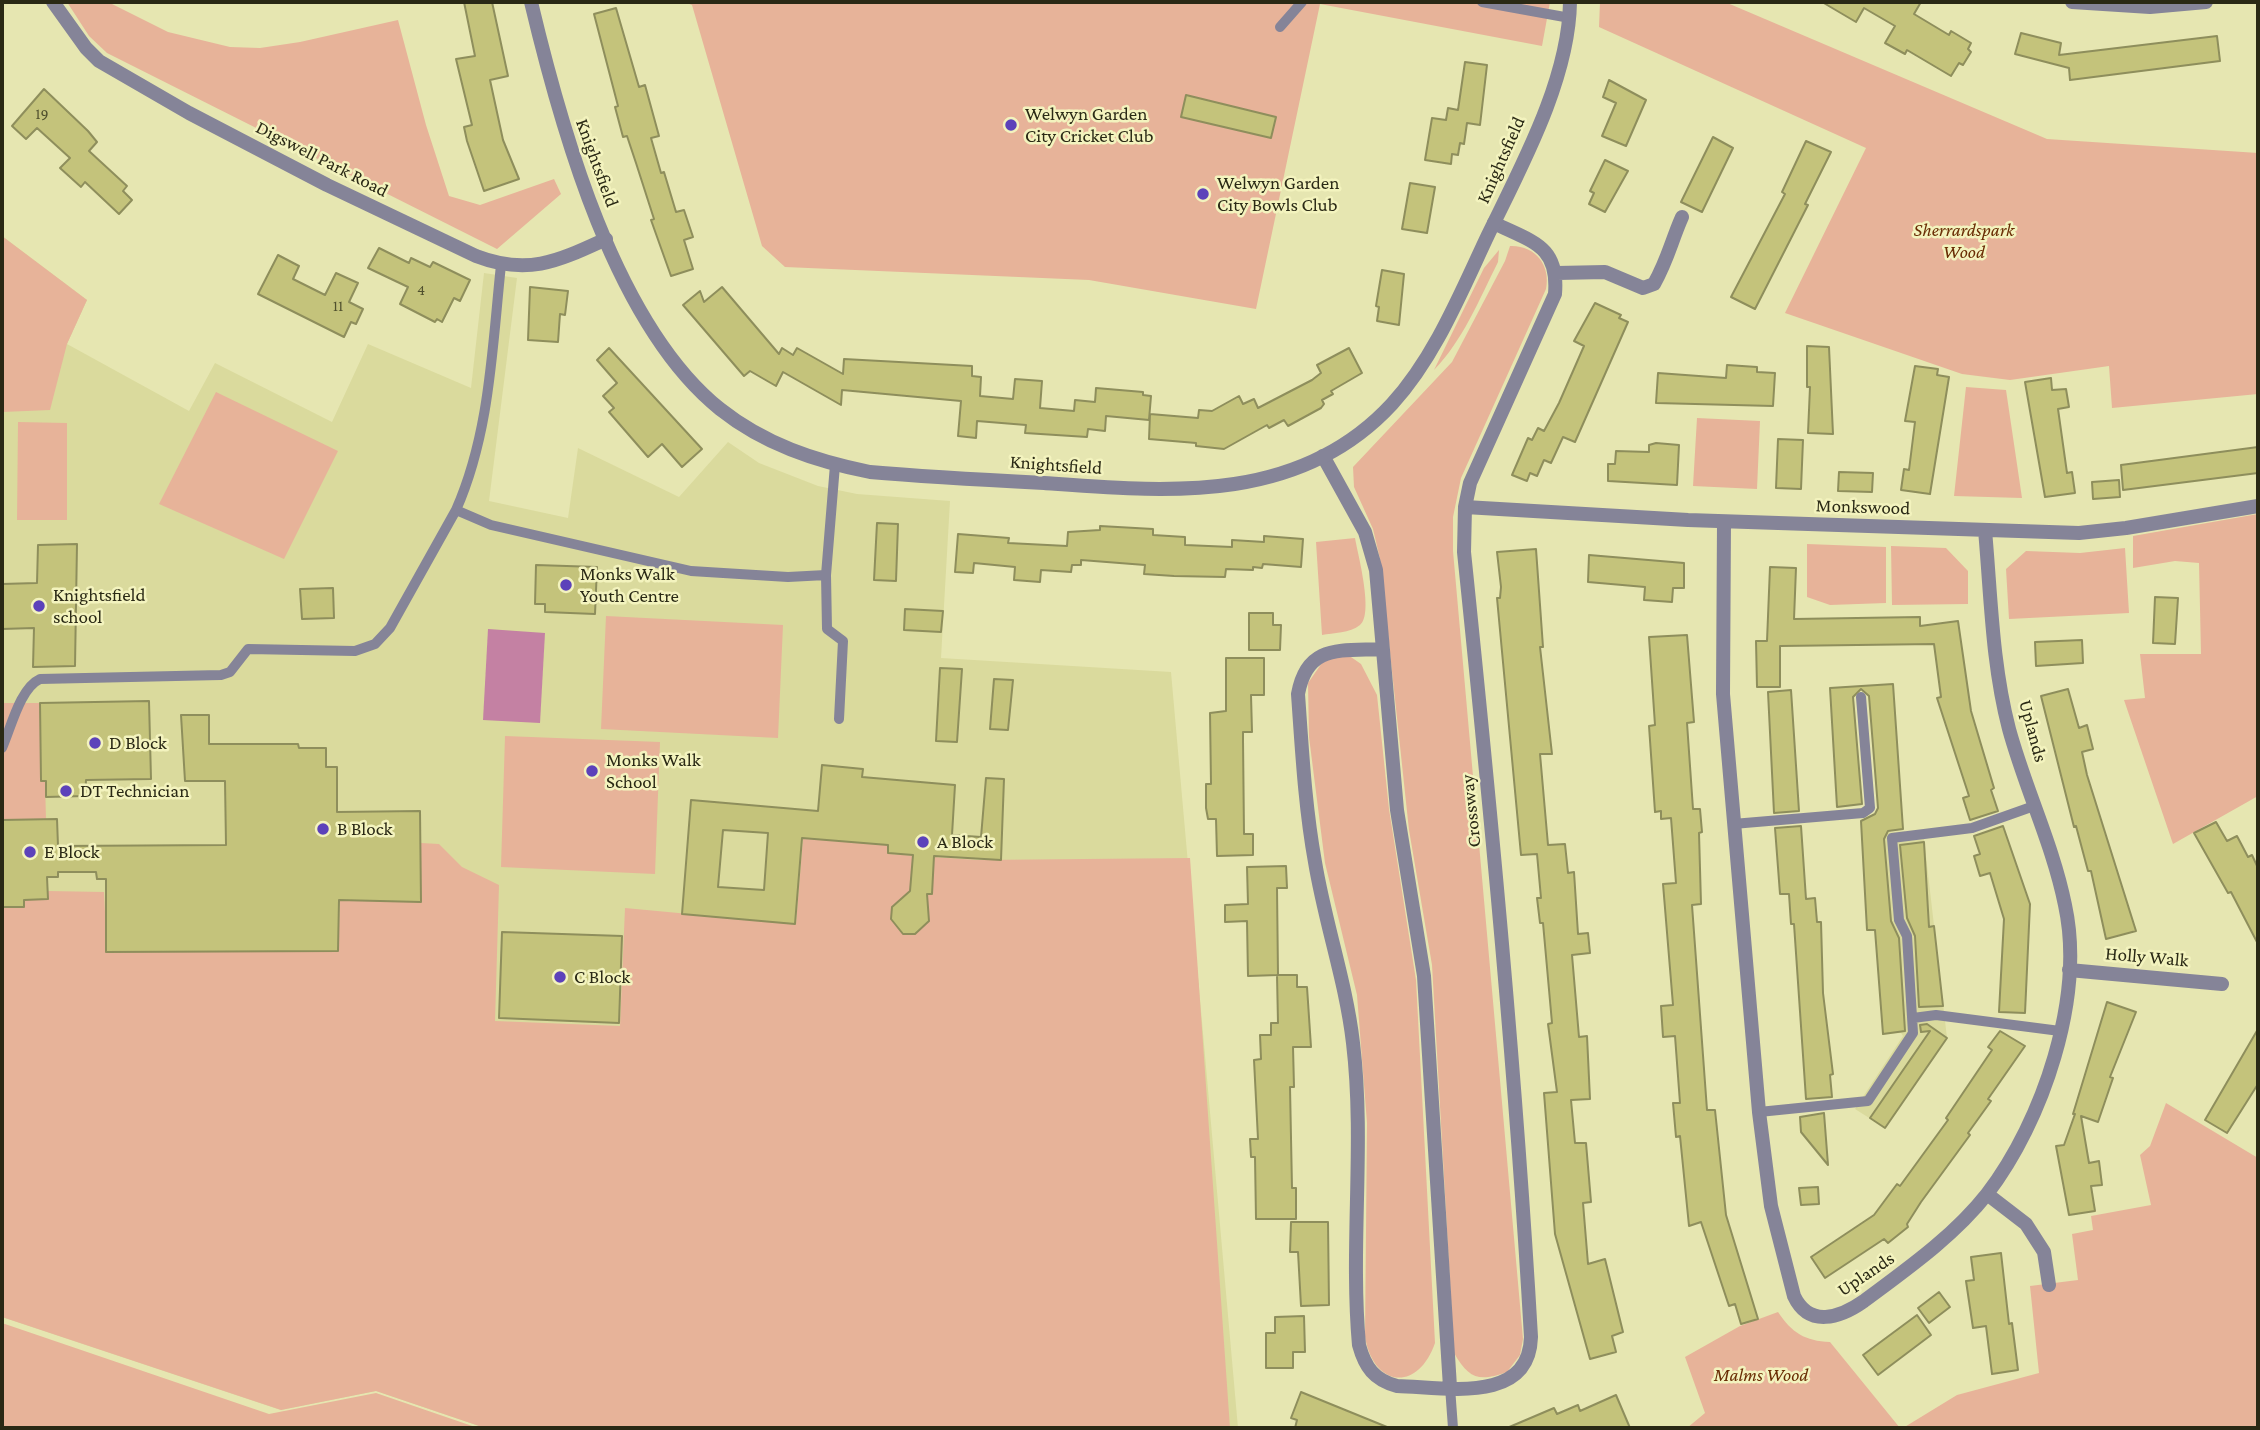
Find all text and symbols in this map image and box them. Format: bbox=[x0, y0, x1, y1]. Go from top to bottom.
place label: Welwyn Garden City Cricket Club bbox=[1025, 103, 1154, 147]
house number: 19 bbox=[35, 104, 49, 124]
street label: Knightsfield bbox=[1472, 113, 1530, 207]
street label: Digswell Park Road bbox=[252, 116, 392, 202]
street label: Knightsfield bbox=[570, 116, 624, 210]
marker: Welwyn Garden City Cricket Club bbox=[1003, 117, 1019, 133]
place label: Welwyn Garden City Bowls Club bbox=[1217, 172, 1339, 216]
marker: Welwyn Garden City Bowls Club bbox=[1195, 186, 1211, 202]
park label: Sherrardspark Wood bbox=[1914, 219, 2014, 263]
house number: 4 bbox=[417, 280, 425, 300]
house number: 11 bbox=[333, 296, 343, 316]
street label: Knightsfield bbox=[1009, 450, 1103, 480]
street label: Monkswood bbox=[1815, 494, 1911, 520]
place label: Monks Walk Youth Centre bbox=[580, 563, 679, 607]
marker: Monks Walk Youth Centre bbox=[558, 577, 574, 593]
place label: Knightsfield school bbox=[53, 584, 146, 628]
marker: Knightsfield school bbox=[31, 598, 47, 614]
street label: Uplands bbox=[2014, 697, 2052, 765]
place label: D Block bbox=[109, 732, 167, 754]
marker: D Block bbox=[87, 735, 103, 751]
place label: Monks Walk School bbox=[606, 749, 701, 793]
marker: Monks Walk School bbox=[584, 763, 600, 779]
street label: Crossway bbox=[1456, 773, 1486, 849]
place label: DT Technician bbox=[80, 780, 189, 802]
marker: DT Technician bbox=[58, 783, 74, 799]
place label: B Block bbox=[337, 818, 393, 840]
marker: B Block bbox=[315, 821, 331, 837]
place label: A Block bbox=[937, 831, 993, 853]
marker: A Block bbox=[915, 834, 931, 850]
place label: E Block bbox=[44, 841, 100, 863]
marker: E Block bbox=[22, 844, 38, 860]
street label: Holly Walk bbox=[2104, 942, 2190, 972]
place label: C Block bbox=[574, 966, 630, 988]
marker: C Block bbox=[552, 969, 568, 985]
street label: Uplands bbox=[1833, 1247, 1899, 1301]
park label: Malms Wood bbox=[1714, 1364, 1808, 1386]

